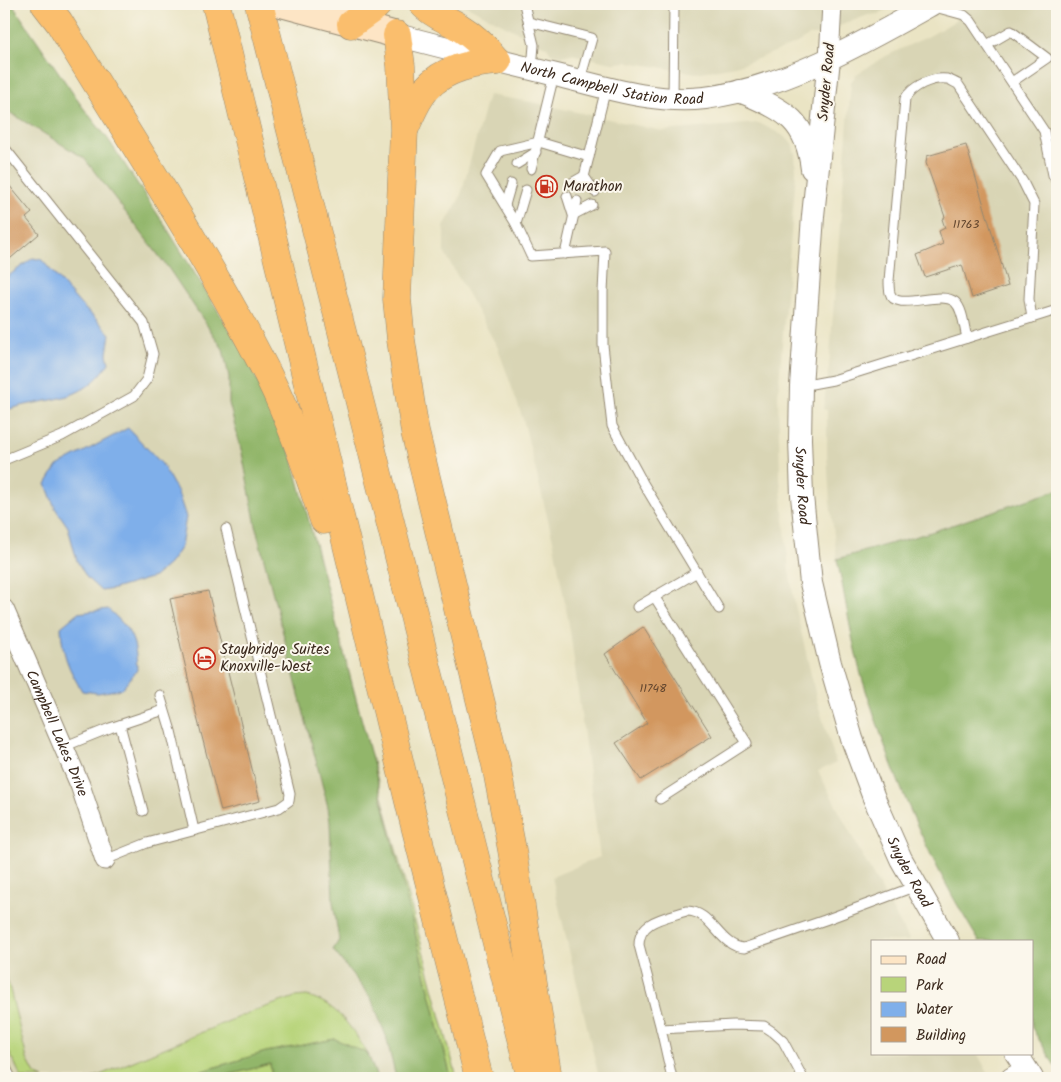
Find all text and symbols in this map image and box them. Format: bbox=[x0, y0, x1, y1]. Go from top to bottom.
street label: Snyder Road bbox=[812, 42, 842, 122]
street label: North Campbell Station Road bbox=[518, 56, 705, 112]
fuel station icon: Marathon bbox=[535, 174, 559, 198]
place label: Marathon bbox=[563, 175, 623, 199]
house number: 11763 bbox=[953, 215, 979, 234]
street label: Snyder Road bbox=[787, 446, 816, 527]
place label: Staybridge Suites Knoxville-West bbox=[220, 638, 330, 679]
hotel icon: Staybridge Suites Knoxville-West bbox=[192, 646, 216, 670]
street label: Campbell Lakes Drive bbox=[19, 666, 94, 800]
house number: 11748 bbox=[640, 679, 667, 698]
street label: Snyder Road bbox=[879, 833, 938, 913]
legend bbox=[871, 940, 1034, 1054]
text: Road bbox=[916, 948, 947, 972]
text: Park bbox=[916, 974, 944, 998]
text: Water bbox=[916, 998, 953, 1022]
text: Building bbox=[916, 1024, 966, 1048]

